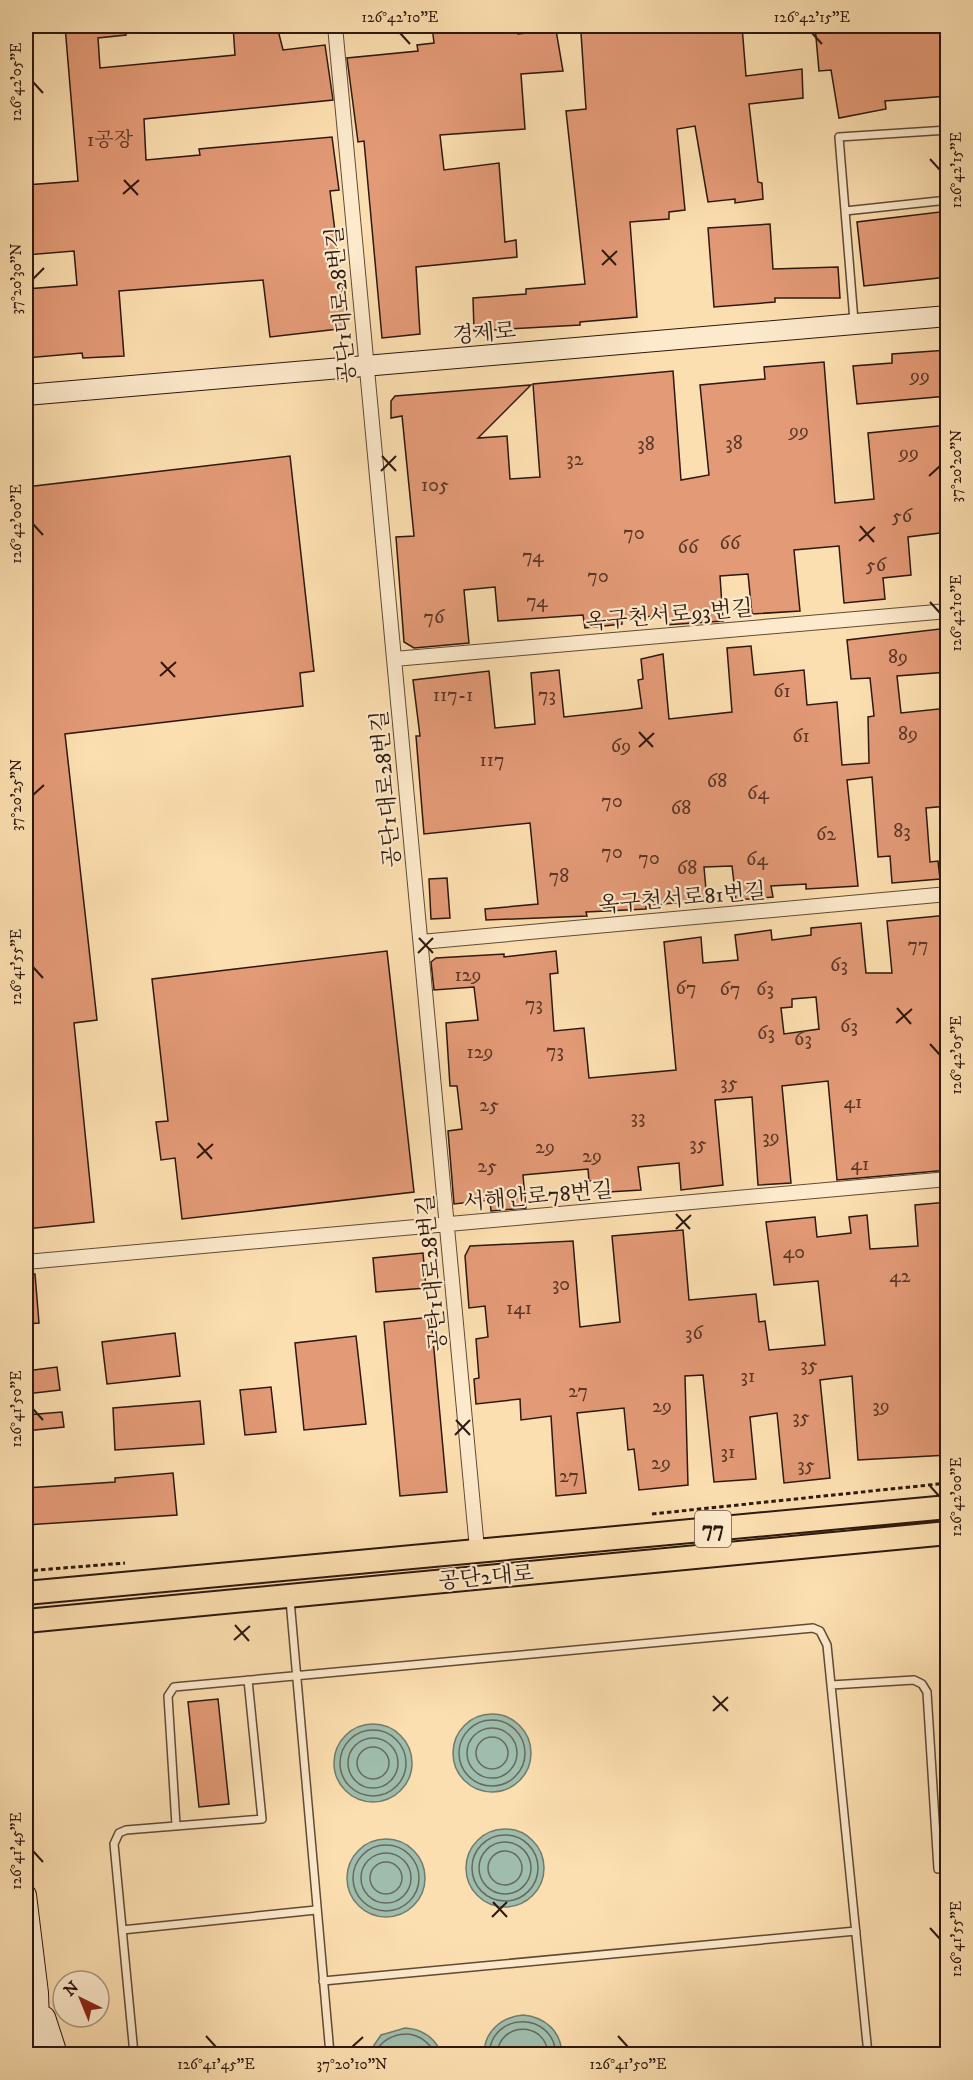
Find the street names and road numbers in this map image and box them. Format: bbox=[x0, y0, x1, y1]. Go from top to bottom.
street label: 공단1대로28번길 bbox=[321, 225, 362, 384]
street label: 경제로 bbox=[451, 317, 517, 350]
street label: 옥구천서로93번길 bbox=[584, 595, 754, 636]
street label: 공단1대로28번길 bbox=[366, 709, 407, 868]
street label: 옥구천서로81번길 bbox=[597, 878, 767, 919]
street label: 서해안로78번길 bbox=[462, 1177, 614, 1216]
street label: 공단1대로28번길 bbox=[412, 1193, 453, 1352]
road number: 77 bbox=[695, 1511, 731, 1547]
street label: 공단2대로 bbox=[437, 1560, 535, 1595]

